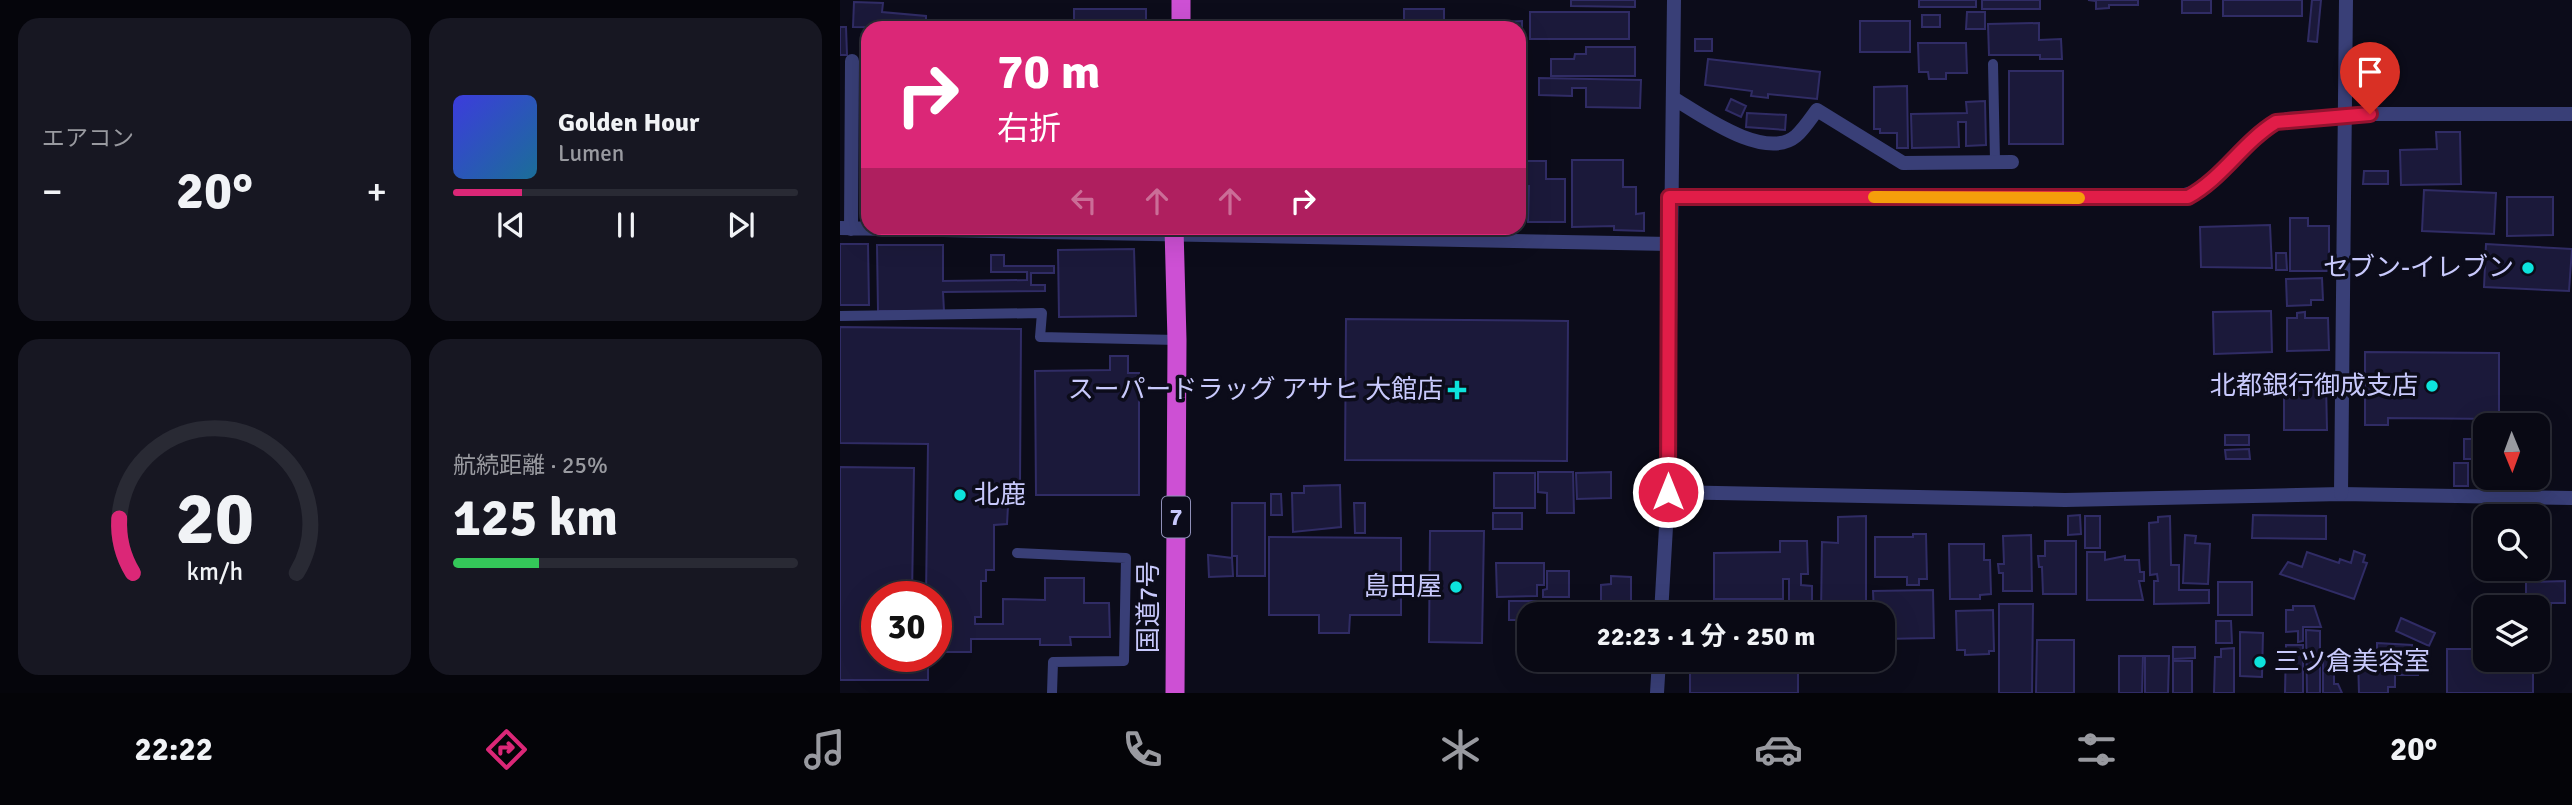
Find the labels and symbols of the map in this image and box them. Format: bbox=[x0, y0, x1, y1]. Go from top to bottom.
pin bbox=[2340, 42, 2400, 114]
place label: セブン-イレブン bbox=[2323, 252, 2514, 284]
marker: セブン-イレブン bbox=[2520, 260, 2536, 276]
place label: 北都銀行御成支店 bbox=[2210, 370, 2418, 402]
place label: スーパードラッグ アサヒ 大館店 bbox=[1068, 374, 1443, 406]
marker: 北都銀行御成支店 bbox=[2424, 378, 2440, 394]
marker: スーパードラッグ アサヒ 大館店 bbox=[1449, 382, 1465, 398]
north arrow bbox=[2473, 413, 2550, 490]
position arrow bbox=[1631, 455, 1705, 529]
place label: 北鹿 bbox=[974, 479, 1026, 511]
marker: 北鹿 bbox=[952, 487, 968, 503]
road number: 7 bbox=[1162, 496, 1190, 538]
street label: 国道7号 bbox=[1133, 561, 1165, 653]
place label: 島田屋 bbox=[1364, 571, 1442, 603]
marker: 島田屋 bbox=[1448, 579, 1464, 595]
speed limit sign: 30 bbox=[861, 581, 952, 672]
place label: 三ツ倉美容室 bbox=[2274, 646, 2430, 678]
marker: 三ツ倉美容室 bbox=[2252, 654, 2268, 670]

